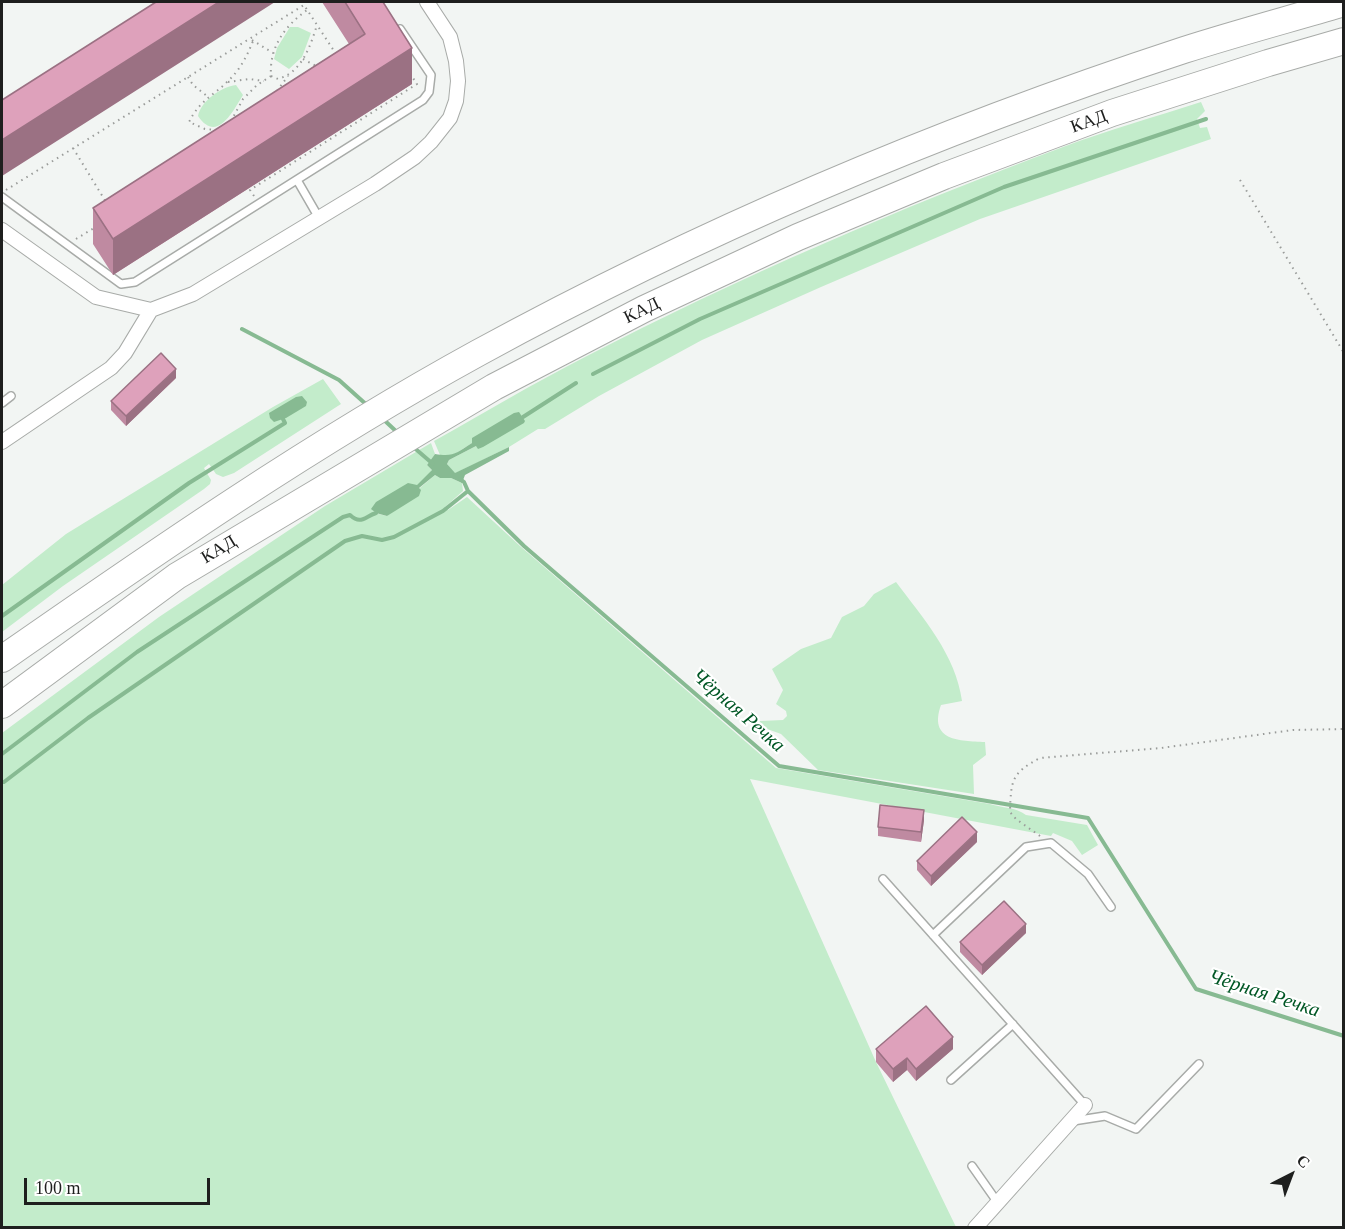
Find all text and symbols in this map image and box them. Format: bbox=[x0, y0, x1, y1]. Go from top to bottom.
street label: КАД bbox=[1068, 105, 1110, 139]
street label: КАД bbox=[621, 293, 663, 329]
street label: КАД bbox=[197, 531, 241, 569]
water label: Чёрная Речка bbox=[687, 664, 789, 758]
water label: Чёрная Речка bbox=[1205, 965, 1323, 1023]
north arrow bbox=[1261, 1145, 1321, 1205]
text: С bbox=[1293, 1151, 1313, 1171]
scale bar bbox=[27, 1166, 213, 1204]
text: 100 m bbox=[35, 1178, 81, 1198]

